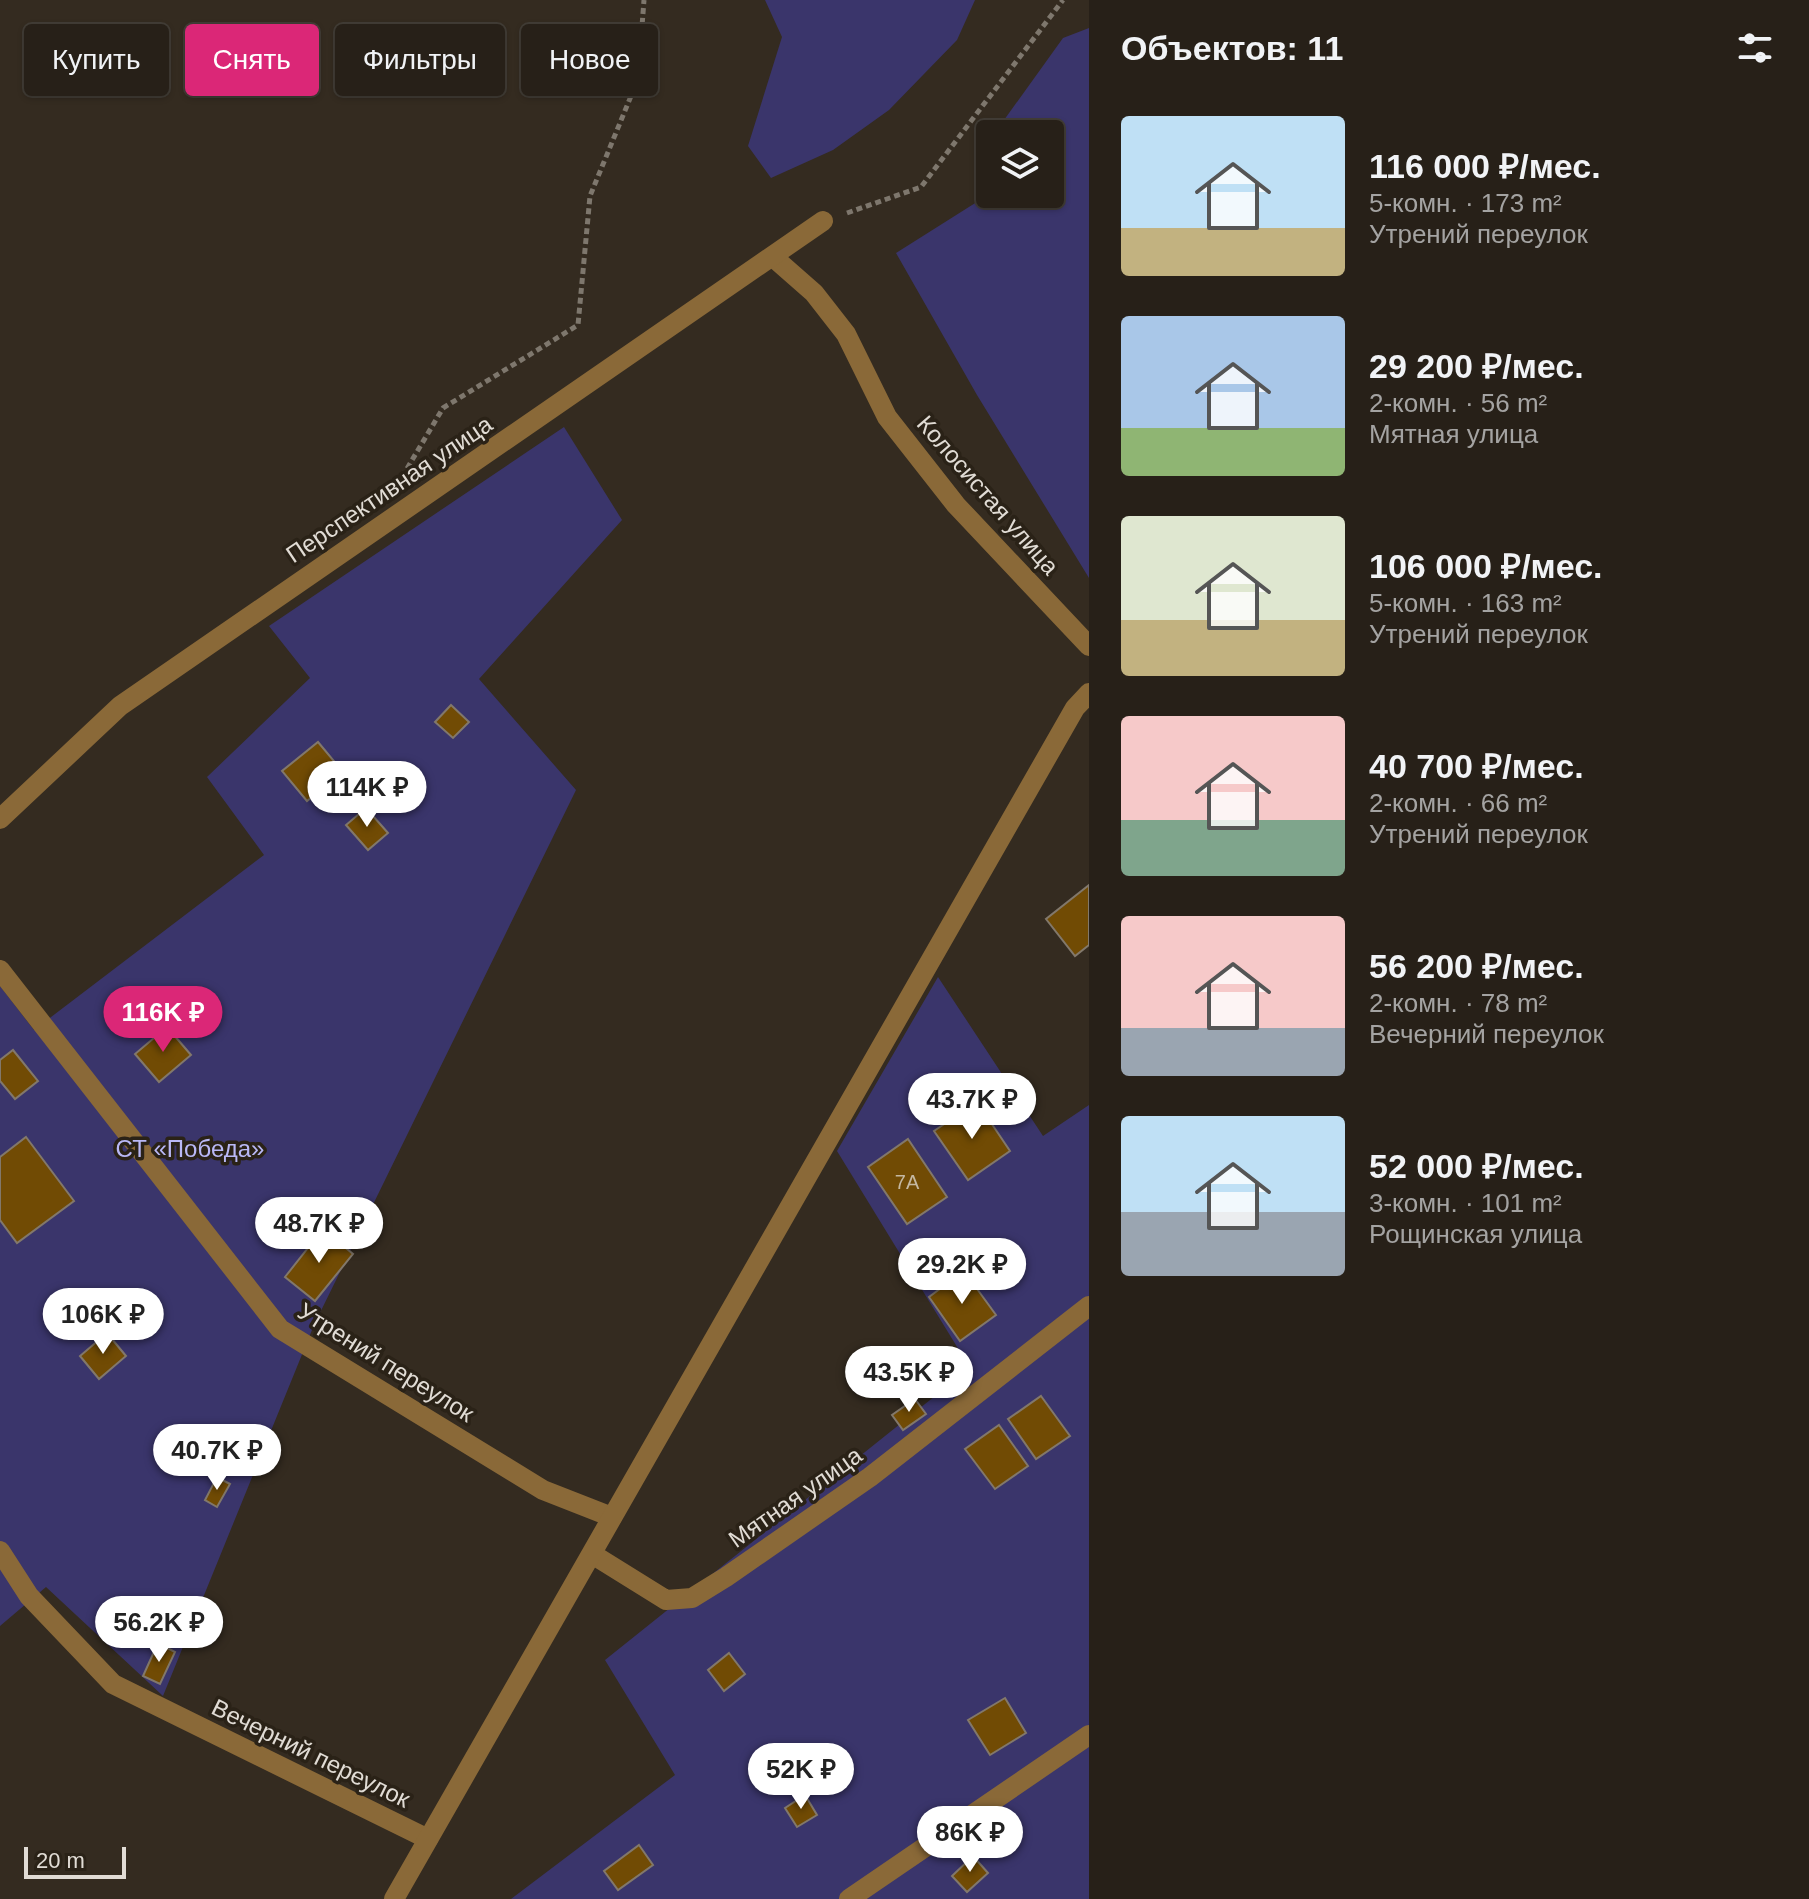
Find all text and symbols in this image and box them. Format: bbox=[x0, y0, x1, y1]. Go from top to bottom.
chip: Купить bbox=[24, 24, 169, 96]
chip: Снять bbox=[185, 24, 319, 96]
chip: Фильтры bbox=[335, 24, 505, 96]
chip: Новое bbox=[521, 24, 658, 96]
icon: filters bbox=[1733, 26, 1777, 70]
text: Объектов: 11 bbox=[1121, 29, 1343, 67]
map controls bbox=[976, 120, 1064, 208]
button: layers bbox=[976, 120, 1064, 208]
text: 116 000 ₽/мес. bbox=[1369, 147, 1601, 185]
icon: home bbox=[1185, 148, 1281, 244]
text: 5-комн. · 173 m² bbox=[1369, 188, 1562, 218]
text: Утрений переулок bbox=[1369, 219, 1588, 249]
text: 29 200 ₽/мес. bbox=[1369, 347, 1584, 385]
icon: home bbox=[1185, 348, 1281, 444]
text: 2-комн. · 56 m² bbox=[1369, 388, 1547, 418]
street label: Перспективная улица bbox=[281, 410, 498, 568]
street label: Колосистая улица bbox=[912, 410, 1065, 580]
text: Мятная улица bbox=[1369, 419, 1538, 449]
text: 106 000 ₽/мес. bbox=[1369, 547, 1603, 585]
icon: home bbox=[1185, 548, 1281, 644]
text: 5-комн. · 163 m² bbox=[1369, 588, 1562, 618]
text: Утрений переулок bbox=[1369, 619, 1588, 649]
text: 40 700 ₽/мес. bbox=[1369, 747, 1584, 785]
icon: home bbox=[1185, 748, 1281, 844]
pin: 114K ₽ bbox=[302, 761, 432, 829]
text: 114K ₽ bbox=[325, 772, 409, 802]
text: 2-комн. · 66 m² bbox=[1369, 788, 1547, 818]
text: Утрений переулок bbox=[1369, 819, 1588, 849]
text: 56 200 ₽/мес. bbox=[1369, 947, 1584, 985]
icon: home bbox=[1185, 948, 1281, 1044]
pin: 116K ₽ bbox=[98, 986, 228, 1054]
text: 2-комн. · 78 m² bbox=[1369, 988, 1547, 1018]
text: 116K ₽ bbox=[121, 997, 205, 1027]
text: Вечерний переулок bbox=[1369, 1019, 1604, 1049]
pin: 43.7K ₽ bbox=[898, 1073, 1046, 1141]
text: 43.7K ₽ bbox=[926, 1084, 1018, 1114]
park label: СТ «Победа» bbox=[116, 1135, 264, 1162]
text: 52 000 ₽/мес. bbox=[1369, 1147, 1584, 1185]
icon: home bbox=[1185, 1148, 1281, 1244]
house number: 7А bbox=[895, 1171, 920, 1193]
text: 3-комн. · 101 m² bbox=[1369, 1188, 1562, 1218]
pin: 48.7K ₽ bbox=[245, 1197, 393, 1265]
text: 48.7K ₽ bbox=[273, 1208, 365, 1238]
text: Рощинская улица bbox=[1369, 1219, 1582, 1249]
pin: 29.2K ₽ bbox=[888, 1238, 1036, 1306]
text: 29.2K ₽ bbox=[916, 1249, 1008, 1279]
pin: 106K ₽ bbox=[38, 1288, 168, 1356]
street label: Утрений переулок bbox=[293, 1297, 479, 1427]
text: 106K ₽ bbox=[61, 1299, 145, 1329]
pin: 43.5K ₽ bbox=[835, 1346, 983, 1414]
text: 43.5K ₽ bbox=[863, 1357, 955, 1387]
pin: 40.7K ₽ bbox=[143, 1424, 291, 1492]
text: 40.7K ₽ bbox=[171, 1435, 263, 1465]
street label: Мятная улица bbox=[723, 1441, 867, 1553]
pin: 56.2K ₽ bbox=[85, 1596, 233, 1664]
text: 56.2K ₽ bbox=[113, 1607, 205, 1637]
street label: Вечерний переулок bbox=[208, 1693, 415, 1813]
pin: 52K ₽ bbox=[745, 1743, 857, 1811]
text: 52K ₽ bbox=[766, 1754, 836, 1784]
pin: 86K ₽ bbox=[914, 1806, 1026, 1874]
text: 86K ₽ bbox=[935, 1817, 1005, 1847]
scale bar bbox=[24, 1843, 126, 1879]
text: 20 m bbox=[36, 1848, 85, 1873]

